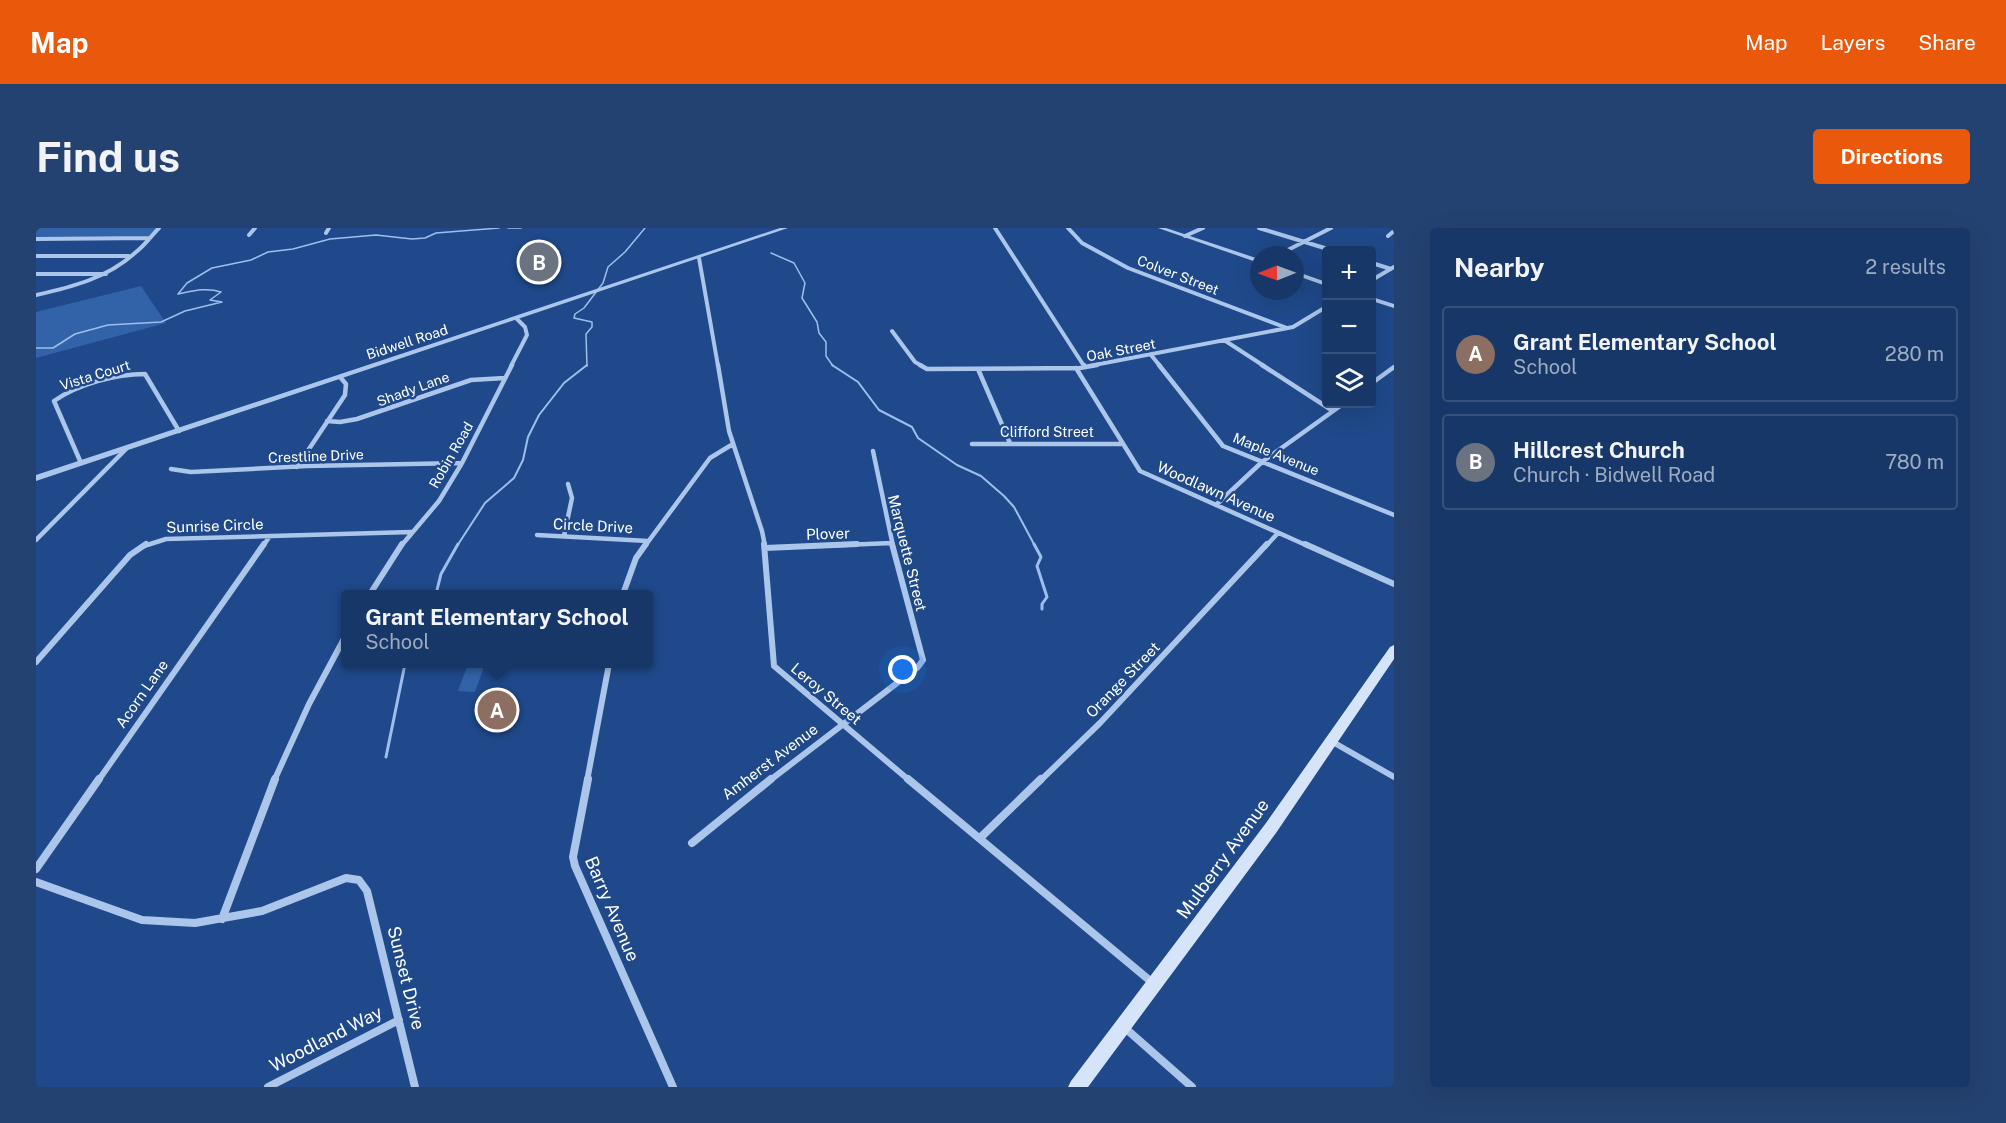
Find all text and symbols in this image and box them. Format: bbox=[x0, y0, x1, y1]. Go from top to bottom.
text: Map bbox=[30, 26, 89, 59]
text: Map bbox=[1745, 30, 1788, 55]
text: Layers bbox=[1821, 30, 1885, 55]
text: Share bbox=[1918, 30, 1976, 55]
button: Directions bbox=[1813, 129, 1970, 184]
text: Find us bbox=[36, 132, 180, 181]
pin: B bbox=[520, 240, 558, 285]
north arrow bbox=[1250, 246, 1304, 300]
map controls bbox=[1322, 246, 1376, 408]
button: + bbox=[1322, 246, 1376, 300]
street label: Colver Street bbox=[1135, 252, 1221, 298]
text: Nearby bbox=[1454, 252, 1544, 283]
text: 2 results bbox=[1865, 255, 1946, 279]
button: − bbox=[1322, 300, 1376, 354]
street label: Bidwell Road bbox=[364, 321, 450, 363]
text: Grant Elementary School bbox=[1513, 329, 1777, 355]
street label: Oak Street bbox=[1085, 335, 1157, 365]
text: A bbox=[1468, 342, 1483, 366]
text: 280 m bbox=[1885, 342, 1944, 366]
button: layers bbox=[1322, 354, 1376, 408]
text: School bbox=[1513, 355, 1577, 379]
street label: Vista Court bbox=[58, 357, 132, 393]
street label: Shady Lane bbox=[375, 368, 451, 410]
street label: Robin Road bbox=[426, 419, 476, 491]
street label: Clifford Street bbox=[1000, 424, 1094, 440]
street label: Maple Avenue bbox=[1231, 429, 1322, 479]
text: Hillcrest Church bbox=[1513, 437, 1685, 463]
street label: Crestline Drive bbox=[268, 446, 364, 466]
text: B bbox=[1469, 450, 1482, 474]
text: 780 m bbox=[1885, 450, 1944, 474]
street label: Woodlawn Avenue bbox=[1154, 458, 1278, 525]
text: Church · Bidwell Road bbox=[1513, 463, 1715, 487]
street label: Marquette Street bbox=[885, 493, 930, 613]
street label: Sunrise Circle bbox=[166, 515, 264, 536]
street label: Circle Drive bbox=[553, 515, 633, 536]
street label: Plover bbox=[806, 524, 850, 543]
popup bbox=[341, 590, 653, 668]
text: Grant Elementary School bbox=[365, 604, 629, 630]
text: School bbox=[365, 630, 430, 654]
street label: Orange Street bbox=[1082, 638, 1163, 721]
your location bbox=[888, 655, 917, 684]
street label: Acorn Lane bbox=[112, 656, 171, 731]
street label: Leroy Street bbox=[788, 659, 865, 728]
pin: A bbox=[478, 688, 516, 732]
street label: Amherst Avenue bbox=[719, 720, 821, 803]
street label: Mulberry Avenue bbox=[1172, 795, 1273, 923]
street label: Barry Avenue bbox=[581, 853, 644, 965]
street label: Sunset Drive bbox=[383, 924, 430, 1032]
street label: Woodland Way bbox=[266, 1001, 386, 1076]

